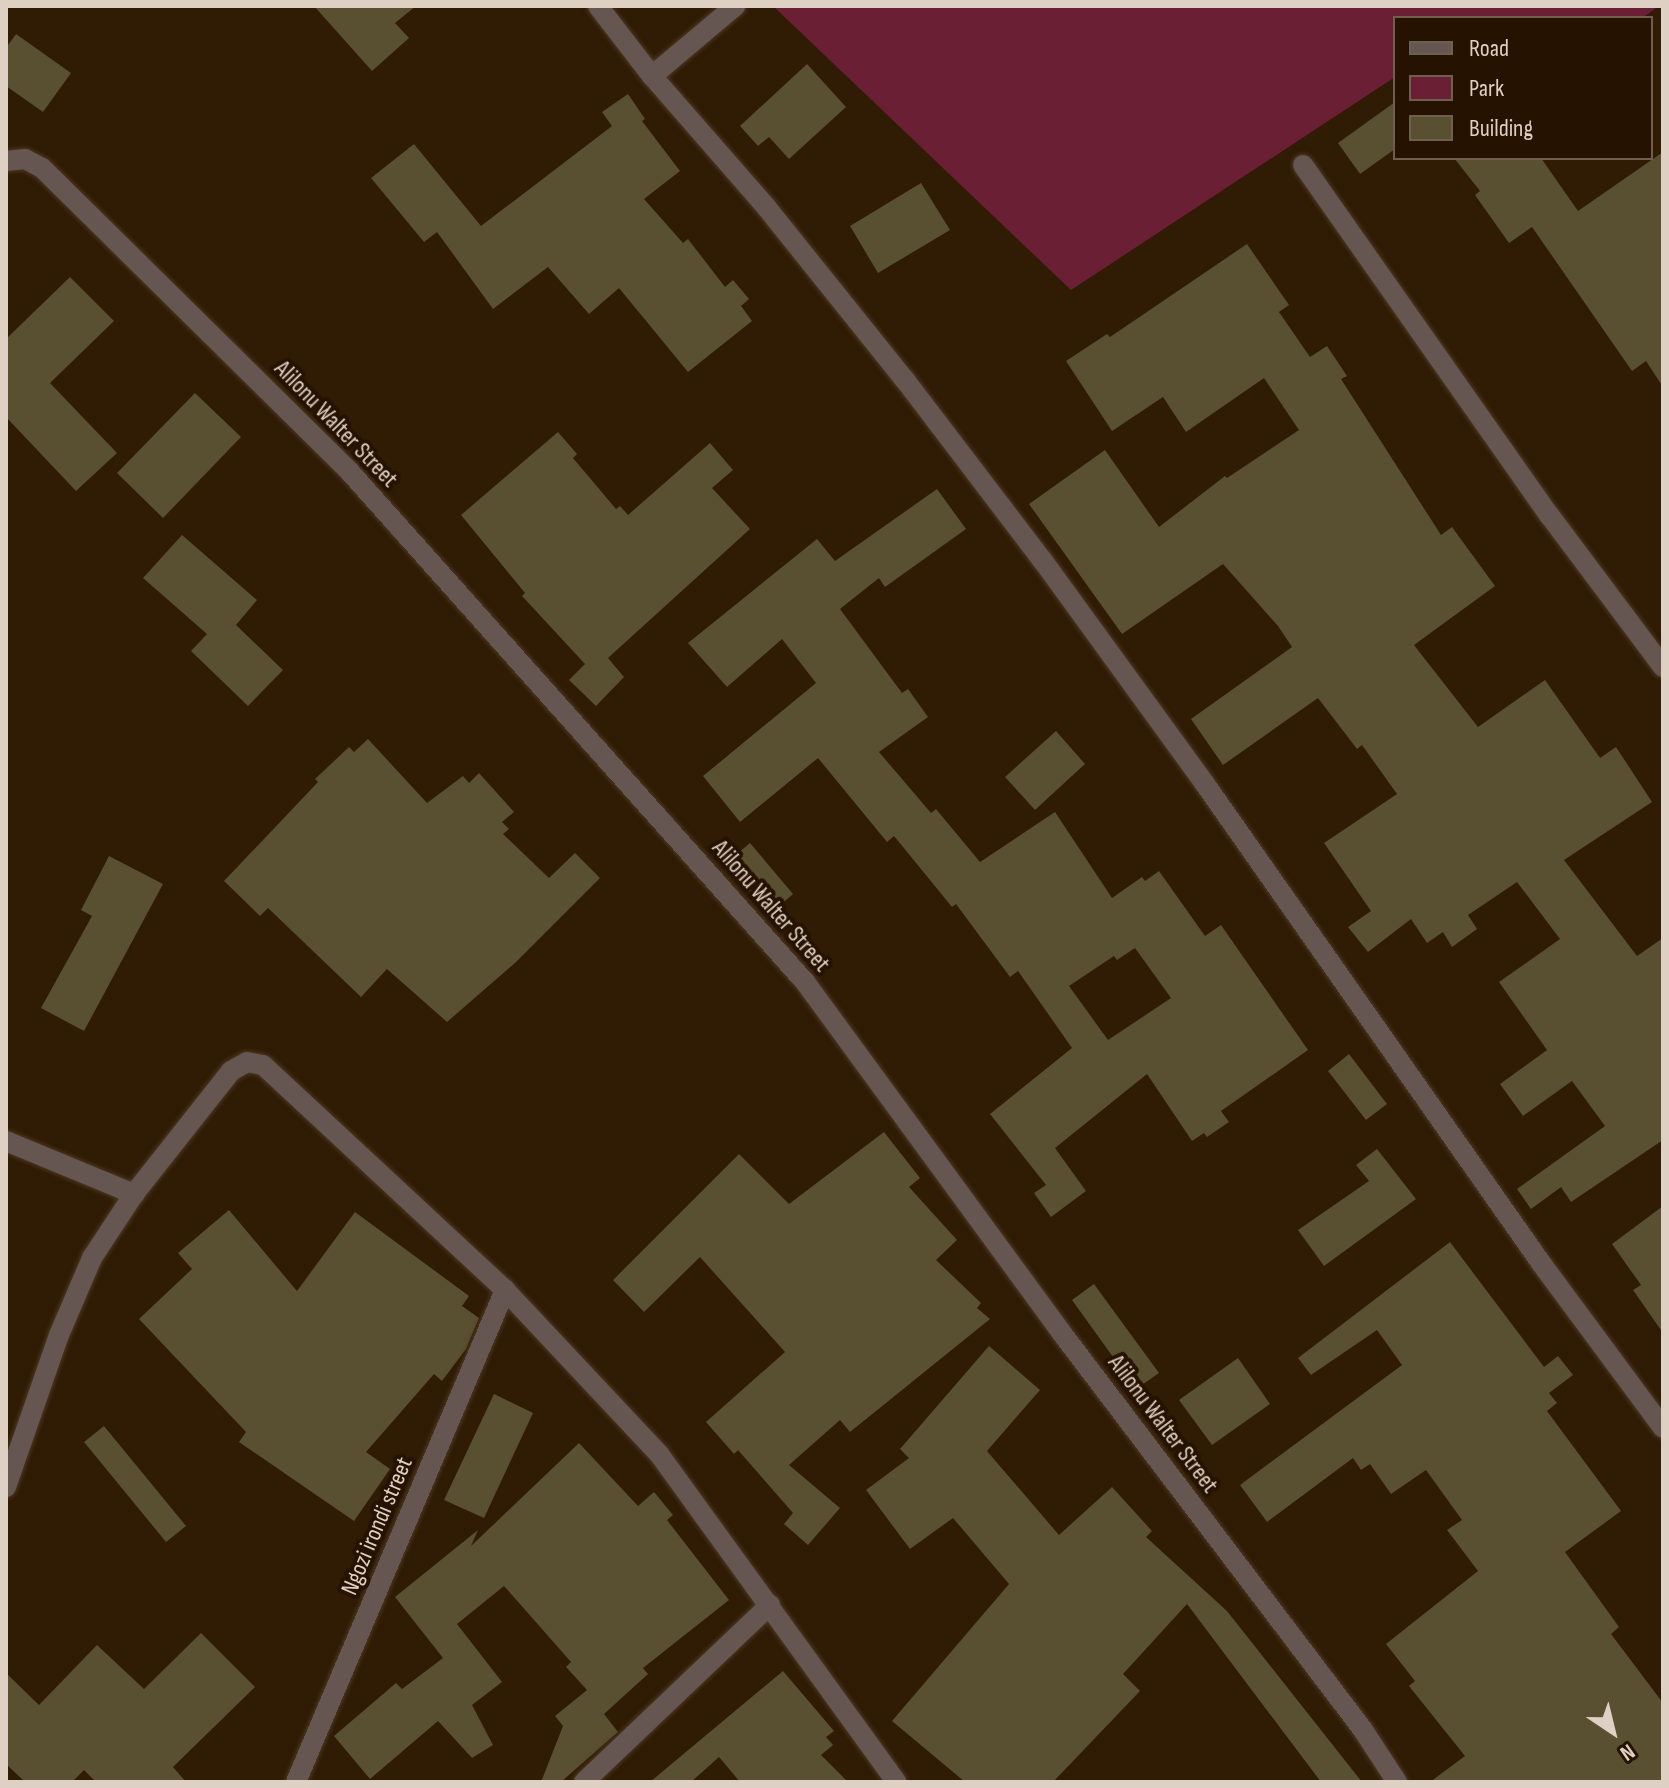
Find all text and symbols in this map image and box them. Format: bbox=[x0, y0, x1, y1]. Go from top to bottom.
legend bbox=[1393, 16, 1653, 160]
text: Road bbox=[1469, 34, 1509, 63]
text: Park bbox=[1469, 74, 1504, 103]
text: Building bbox=[1469, 114, 1533, 143]
street label: Alilonu Walter Street bbox=[268, 355, 404, 493]
street label: Alilonu Walter Street bbox=[706, 834, 836, 978]
street label: Alilonu Walter Street bbox=[1102, 1349, 1224, 1499]
street label: Ngozi irondi street bbox=[335, 1453, 419, 1599]
north arrow bbox=[1573, 1692, 1653, 1772]
text: N bbox=[1614, 1738, 1640, 1766]

